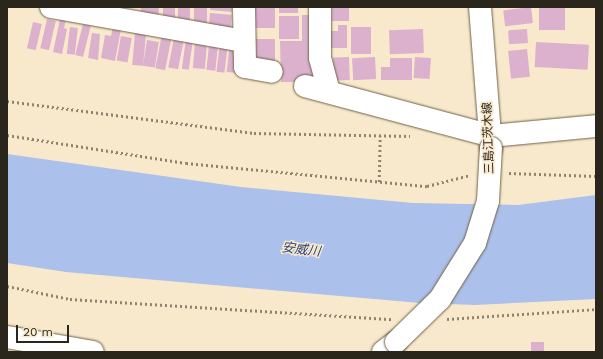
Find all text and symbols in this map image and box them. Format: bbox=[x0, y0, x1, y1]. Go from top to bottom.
street label: 三島江茨木線 bbox=[481, 102, 497, 174]
water label: 安威川 bbox=[281, 240, 321, 260]
scale bar bbox=[18, 317, 71, 343]
text: 20 m bbox=[23, 325, 53, 339]

